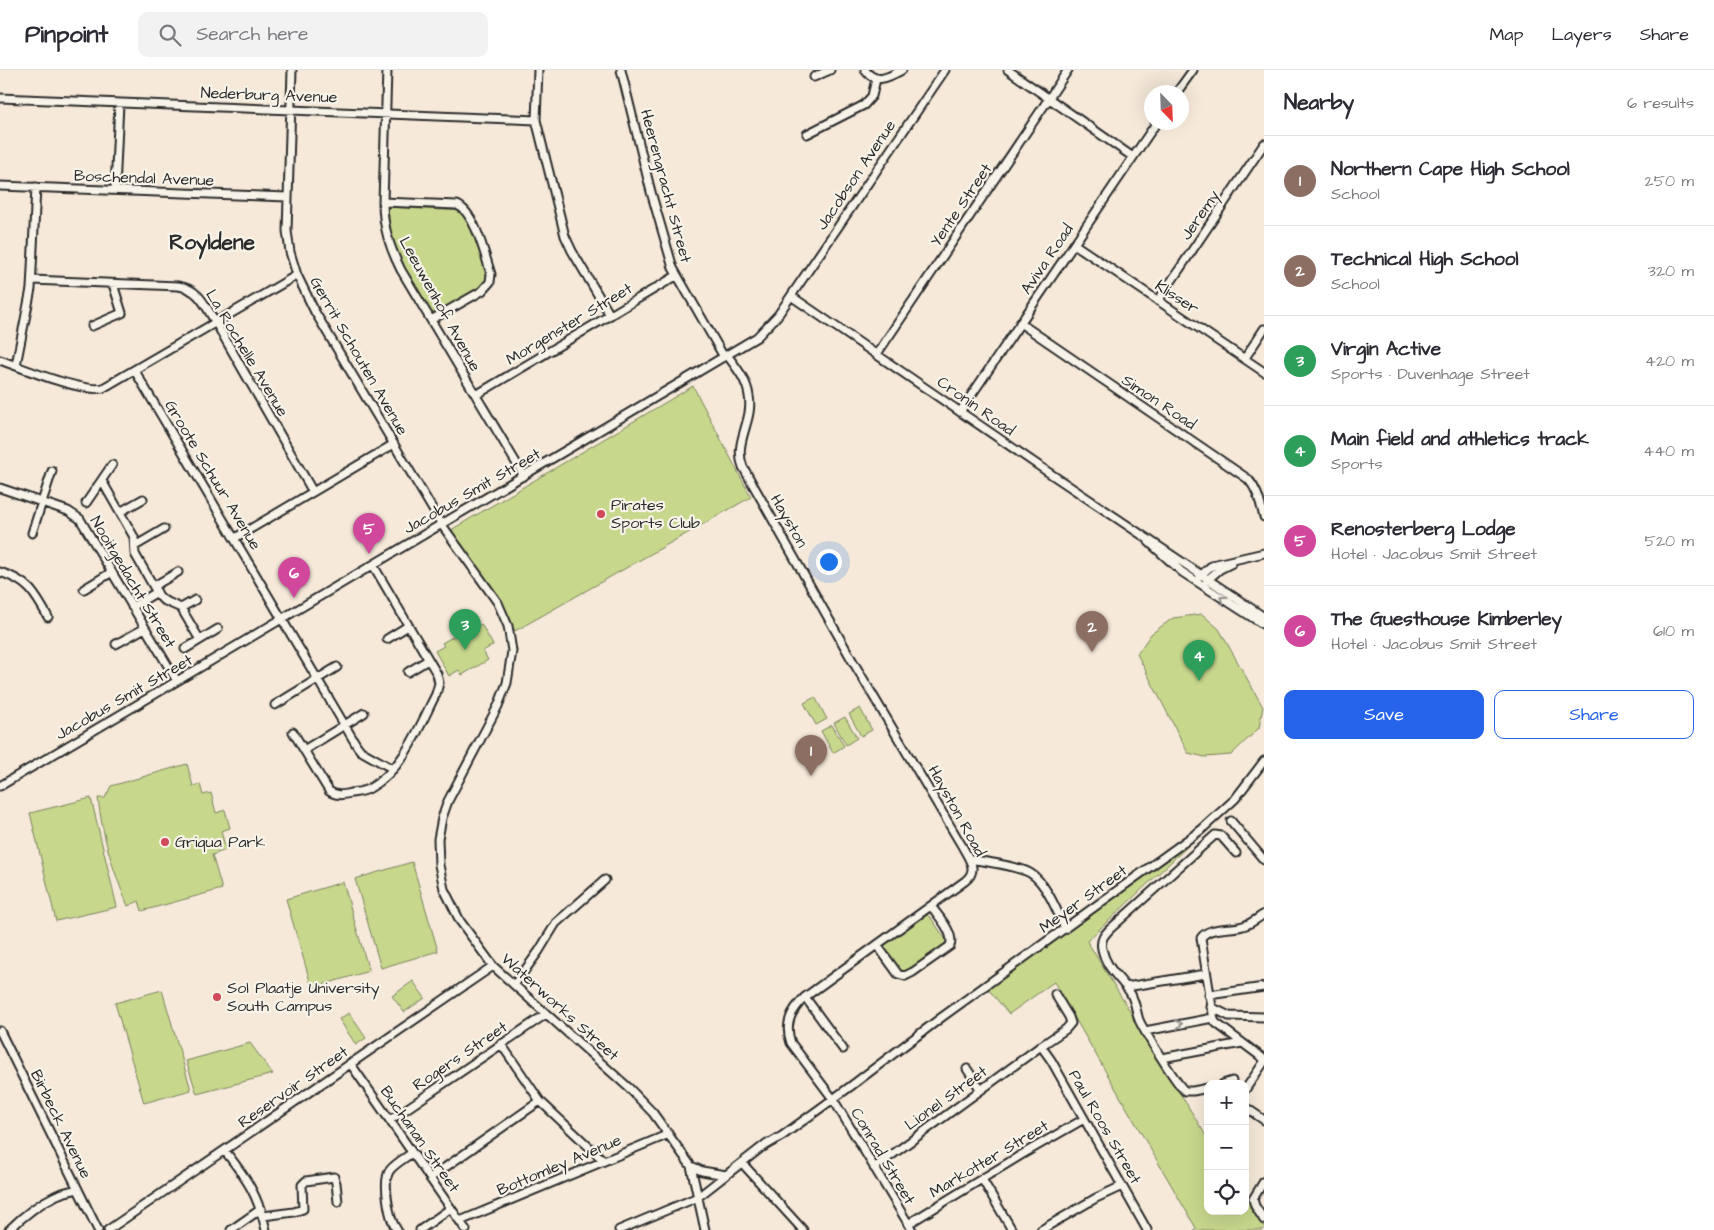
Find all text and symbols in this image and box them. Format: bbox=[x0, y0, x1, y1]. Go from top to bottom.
search box bbox=[138, 12, 488, 57]
text: Pinpoint bbox=[25, 18, 108, 52]
icon: search bbox=[156, 21, 184, 49]
text: Search here bbox=[196, 21, 308, 48]
text: Map bbox=[1489, 22, 1523, 47]
text: Layers bbox=[1551, 22, 1612, 47]
text: Share bbox=[1640, 22, 1689, 47]
street label: Nederburg Avenue bbox=[200, 82, 338, 109]
north arrow bbox=[1144, 85, 1189, 130]
text: Nearby bbox=[1284, 88, 1354, 117]
text: 6 results bbox=[1627, 92, 1694, 114]
street label: Heerengracht Street bbox=[634, 107, 697, 266]
street label: Jacobson Avenue bbox=[811, 115, 901, 234]
text: Northern Cape High School bbox=[1331, 156, 1570, 183]
street label: Yente Street bbox=[925, 159, 997, 251]
street label: Boschendal Avenue bbox=[73, 165, 215, 191]
text: 1 bbox=[1299, 170, 1301, 192]
text: 250 m bbox=[1645, 170, 1694, 192]
text: School bbox=[1331, 183, 1380, 205]
street label: Jeremy bbox=[1175, 186, 1226, 245]
street label: Aviva Road bbox=[1015, 219, 1079, 299]
district label: Royldene bbox=[169, 228, 255, 260]
street label: Leeuwenhof Avenue bbox=[394, 233, 486, 376]
text: Technical High School bbox=[1331, 246, 1518, 273]
text: 2 bbox=[1295, 260, 1305, 282]
text: 320 m bbox=[1648, 260, 1694, 282]
street label: Gerrit Schouten Avenue bbox=[305, 273, 414, 440]
text: School bbox=[1331, 273, 1380, 295]
street label: Klisser bbox=[1151, 275, 1203, 319]
street label: Morgenster Street bbox=[502, 277, 637, 371]
street label: La Rochelle Avenue bbox=[200, 285, 294, 421]
text: Virgin Active bbox=[1331, 336, 1441, 363]
text: 3 bbox=[1296, 350, 1304, 372]
text: 420 m bbox=[1645, 350, 1694, 372]
text: Sports · Duvenhage Street bbox=[1331, 363, 1530, 385]
street label: Simon Road bbox=[1117, 369, 1201, 435]
street label: Cronin Road bbox=[933, 371, 1019, 441]
street label: Groote Schuur Avenue bbox=[159, 396, 267, 554]
text: Main field and athletics track bbox=[1331, 426, 1589, 453]
text: 4 bbox=[1295, 440, 1305, 462]
text: 440 m bbox=[1643, 440, 1694, 462]
street label: Jacobus Smit Street bbox=[400, 443, 545, 539]
text: Sports bbox=[1331, 453, 1383, 475]
street label: Hayston bbox=[764, 490, 813, 552]
place label: Pirates Sports Club bbox=[611, 494, 700, 534]
marker: Pirates Sports Club bbox=[595, 508, 607, 520]
street label: Nooitgedacht Street bbox=[84, 512, 181, 653]
pin: 5 bbox=[353, 513, 385, 554]
text: Renosterberg Lodge bbox=[1331, 516, 1516, 543]
text: 5 bbox=[1294, 530, 1306, 552]
text: 520 m bbox=[1645, 530, 1694, 552]
text: Hotel · Jacobus Smit Street bbox=[1331, 543, 1537, 565]
your location bbox=[816, 549, 842, 575]
pin: 6 bbox=[278, 557, 310, 598]
one-way arrow bbox=[1219, 596, 1229, 605]
text: The Guesthouse Kimberley bbox=[1331, 606, 1562, 633]
pin: 3 bbox=[449, 609, 481, 650]
pin: 2 bbox=[1076, 611, 1108, 652]
text: 6 bbox=[1295, 620, 1305, 642]
text: 610 m bbox=[1653, 620, 1694, 642]
text: Hotel · Jacobus Smit Street bbox=[1331, 633, 1537, 655]
pin: 4 bbox=[1183, 640, 1215, 681]
street label: Jacobus Smit Street bbox=[52, 649, 197, 745]
button: Save bbox=[1284, 690, 1484, 739]
button: Share bbox=[1494, 690, 1694, 739]
pin: 1 bbox=[795, 735, 827, 776]
street label: Hayston Road bbox=[922, 761, 991, 861]
place label: Griqua Park bbox=[175, 831, 265, 853]
marker: Griqua Park bbox=[159, 836, 171, 848]
street label: Meyer Street bbox=[1034, 859, 1133, 939]
street label: Waterworks Street bbox=[496, 948, 624, 1066]
place label: Sol Plaatje University South Campus bbox=[227, 977, 380, 1017]
marker: Sol Plaatje University South Campus bbox=[211, 991, 223, 1003]
street label: Rogers Street bbox=[408, 1016, 513, 1097]
one-way arrow bbox=[1175, 1019, 1183, 1029]
street label: Reservoir Street bbox=[233, 1040, 353, 1133]
street label: Lionel Street bbox=[900, 1060, 992, 1136]
street label: Birbeck Avenue bbox=[25, 1066, 97, 1182]
street label: Paul Roos Street bbox=[1063, 1066, 1147, 1189]
map controls bbox=[1204, 1080, 1249, 1215]
button: + bbox=[1204, 1080, 1249, 1125]
street label: Buchanan Street bbox=[375, 1081, 465, 1197]
street label: Conrad Street bbox=[845, 1104, 921, 1209]
street label: Markotter Street bbox=[925, 1114, 1053, 1203]
button: − bbox=[1204, 1125, 1249, 1170]
street label: Bottomley Avenue bbox=[493, 1129, 625, 1202]
button: locate bbox=[1204, 1170, 1249, 1215]

